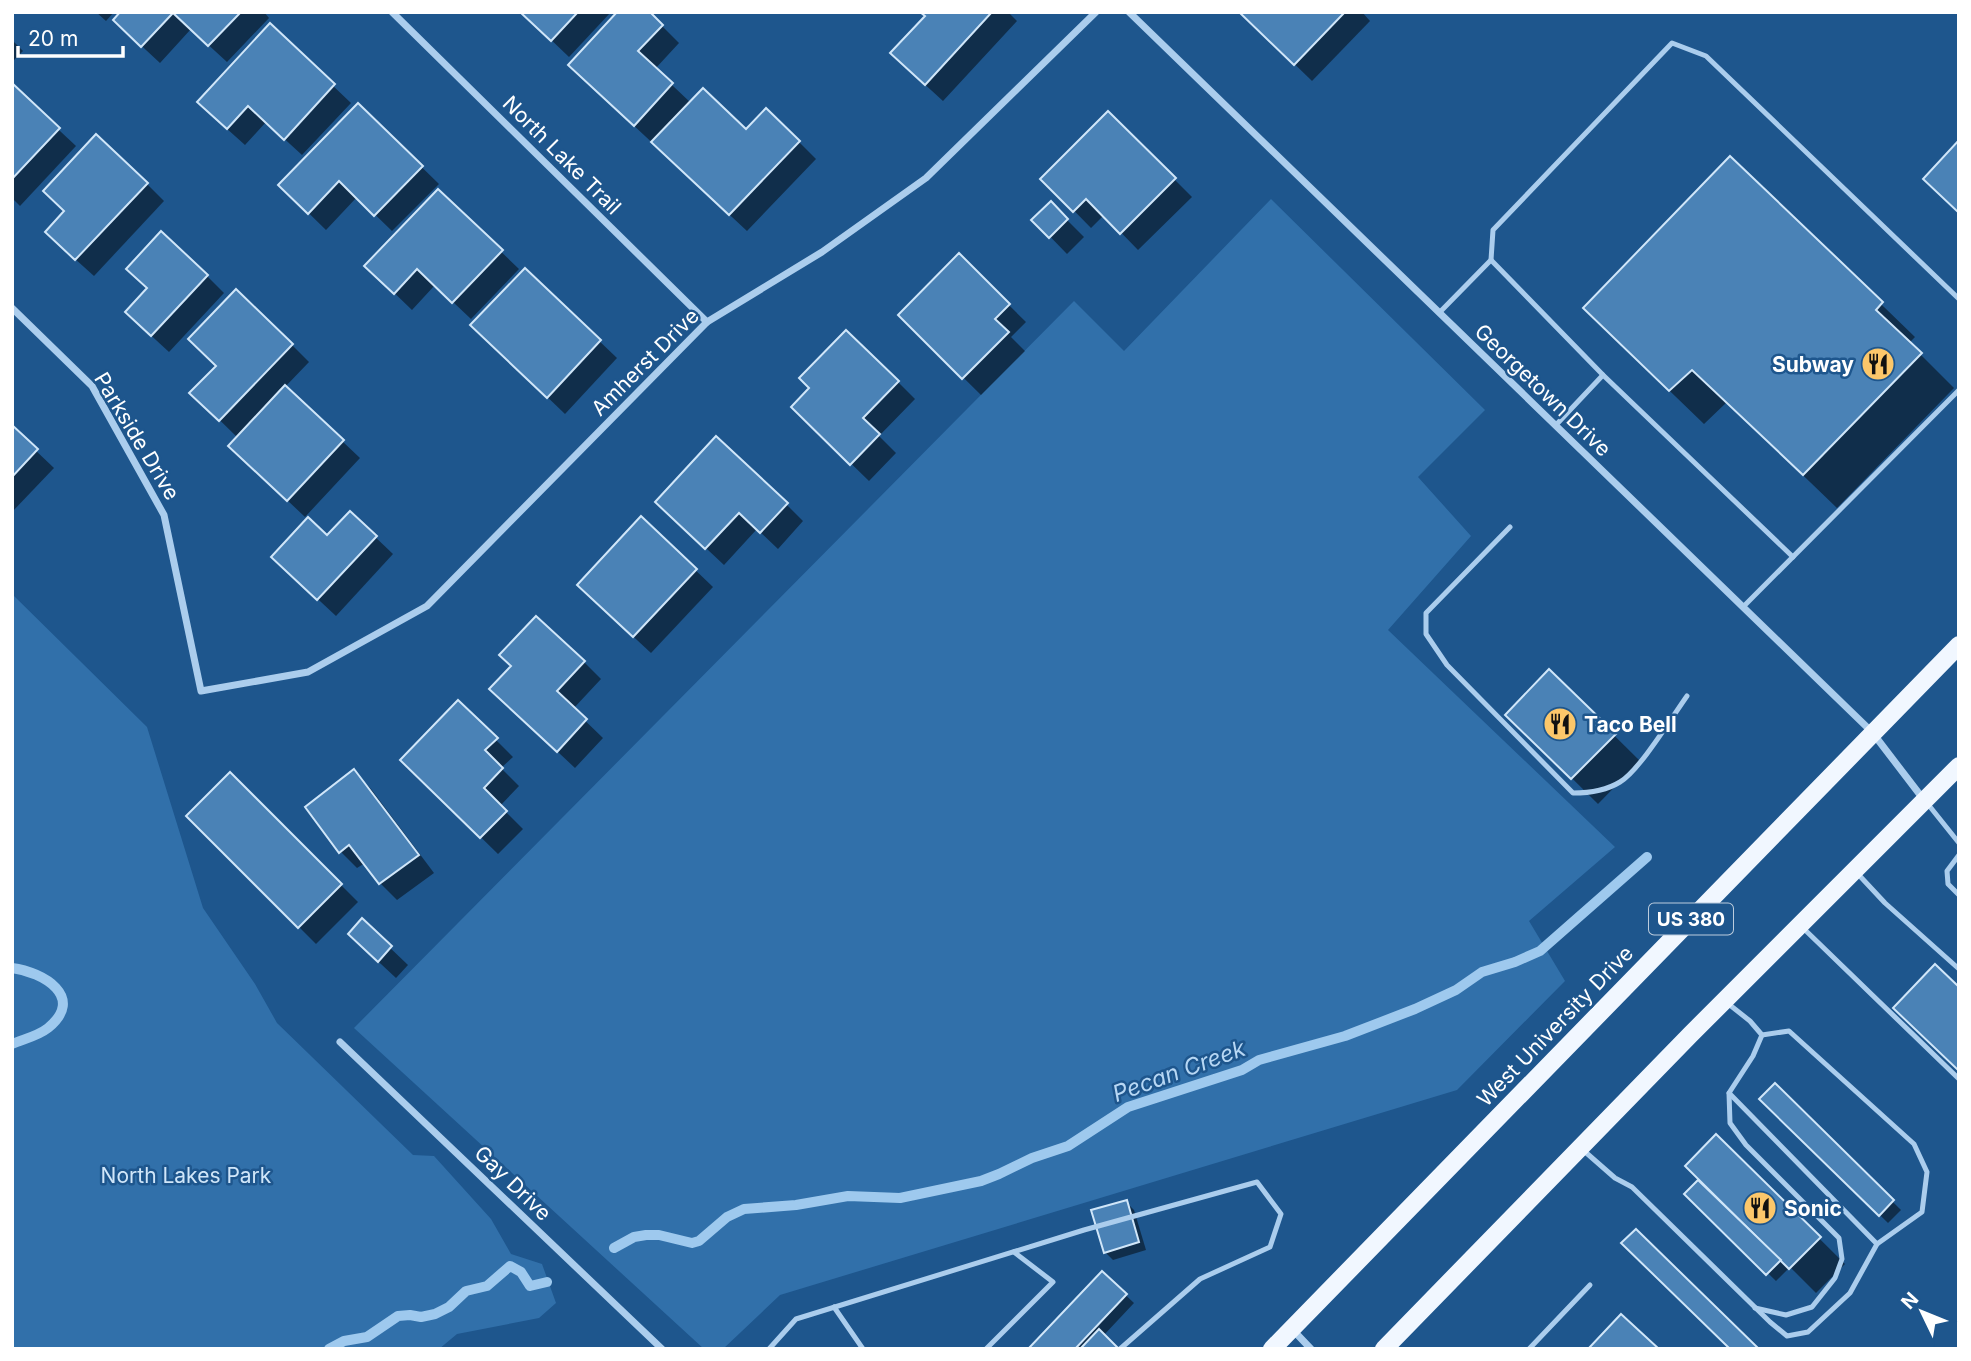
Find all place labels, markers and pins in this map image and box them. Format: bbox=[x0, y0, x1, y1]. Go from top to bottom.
restaurant icon: Subway bbox=[1859, 345, 1897, 383]
place label: Subway bbox=[1772, 352, 1854, 377]
restaurant icon: Taco Bell bbox=[1541, 705, 1579, 743]
place label: Taco Bell bbox=[1584, 712, 1677, 737]
restaurant icon: Sonic bbox=[1741, 1189, 1779, 1227]
place label: Sonic bbox=[1784, 1196, 1842, 1221]

